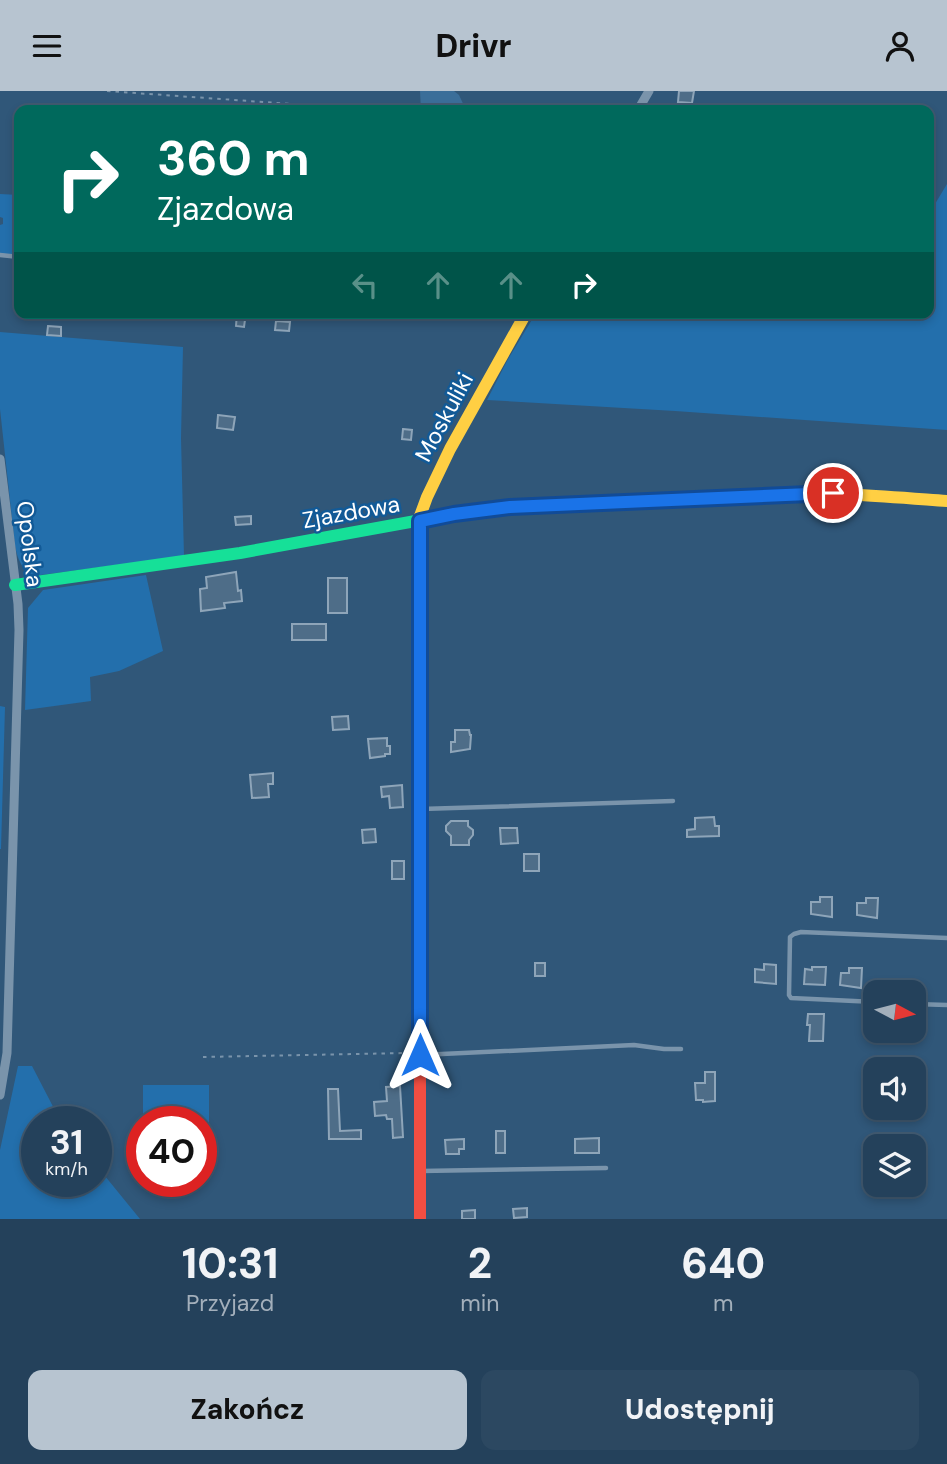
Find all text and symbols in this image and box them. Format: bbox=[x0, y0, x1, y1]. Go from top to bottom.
text: Drivr bbox=[435, 25, 512, 67]
icon: menu bbox=[28, 27, 66, 65]
icon: person bbox=[881, 27, 919, 65]
text: 360 m bbox=[157, 126, 310, 190]
icon: right bbox=[42, 133, 133, 224]
text: Zjazdowa bbox=[157, 188, 294, 230]
icon: left bbox=[346, 266, 384, 304]
icon: ahead bbox=[419, 266, 457, 304]
icon: ahead bbox=[492, 266, 530, 304]
icon: right bbox=[565, 266, 603, 304]
street label: Moskuliki bbox=[408, 367, 480, 467]
pin bbox=[803, 463, 863, 523]
icon: arrive bbox=[814, 474, 852, 512]
street label: Zjazdowa bbox=[300, 489, 402, 535]
street label: Opolska bbox=[10, 499, 50, 589]
north arrow bbox=[863, 980, 926, 1043]
map controls bbox=[863, 980, 926, 1197]
position arrow bbox=[383, 1018, 457, 1092]
button: sound bbox=[863, 1057, 926, 1120]
speed limit sign: 40 bbox=[126, 1106, 217, 1197]
text: 31 bbox=[50, 1119, 83, 1165]
button: layers bbox=[863, 1134, 926, 1197]
text: km/h bbox=[45, 1157, 88, 1181]
text: 10:31 bbox=[182, 1236, 279, 1291]
text: 2 bbox=[468, 1236, 492, 1291]
text: 640 bbox=[681, 1236, 765, 1291]
text: Przyjazd bbox=[186, 1288, 274, 1318]
text: min bbox=[460, 1288, 500, 1318]
text: m bbox=[713, 1288, 734, 1318]
button: Zakończ bbox=[28, 1370, 467, 1450]
button: Udostępnij bbox=[481, 1370, 919, 1450]

